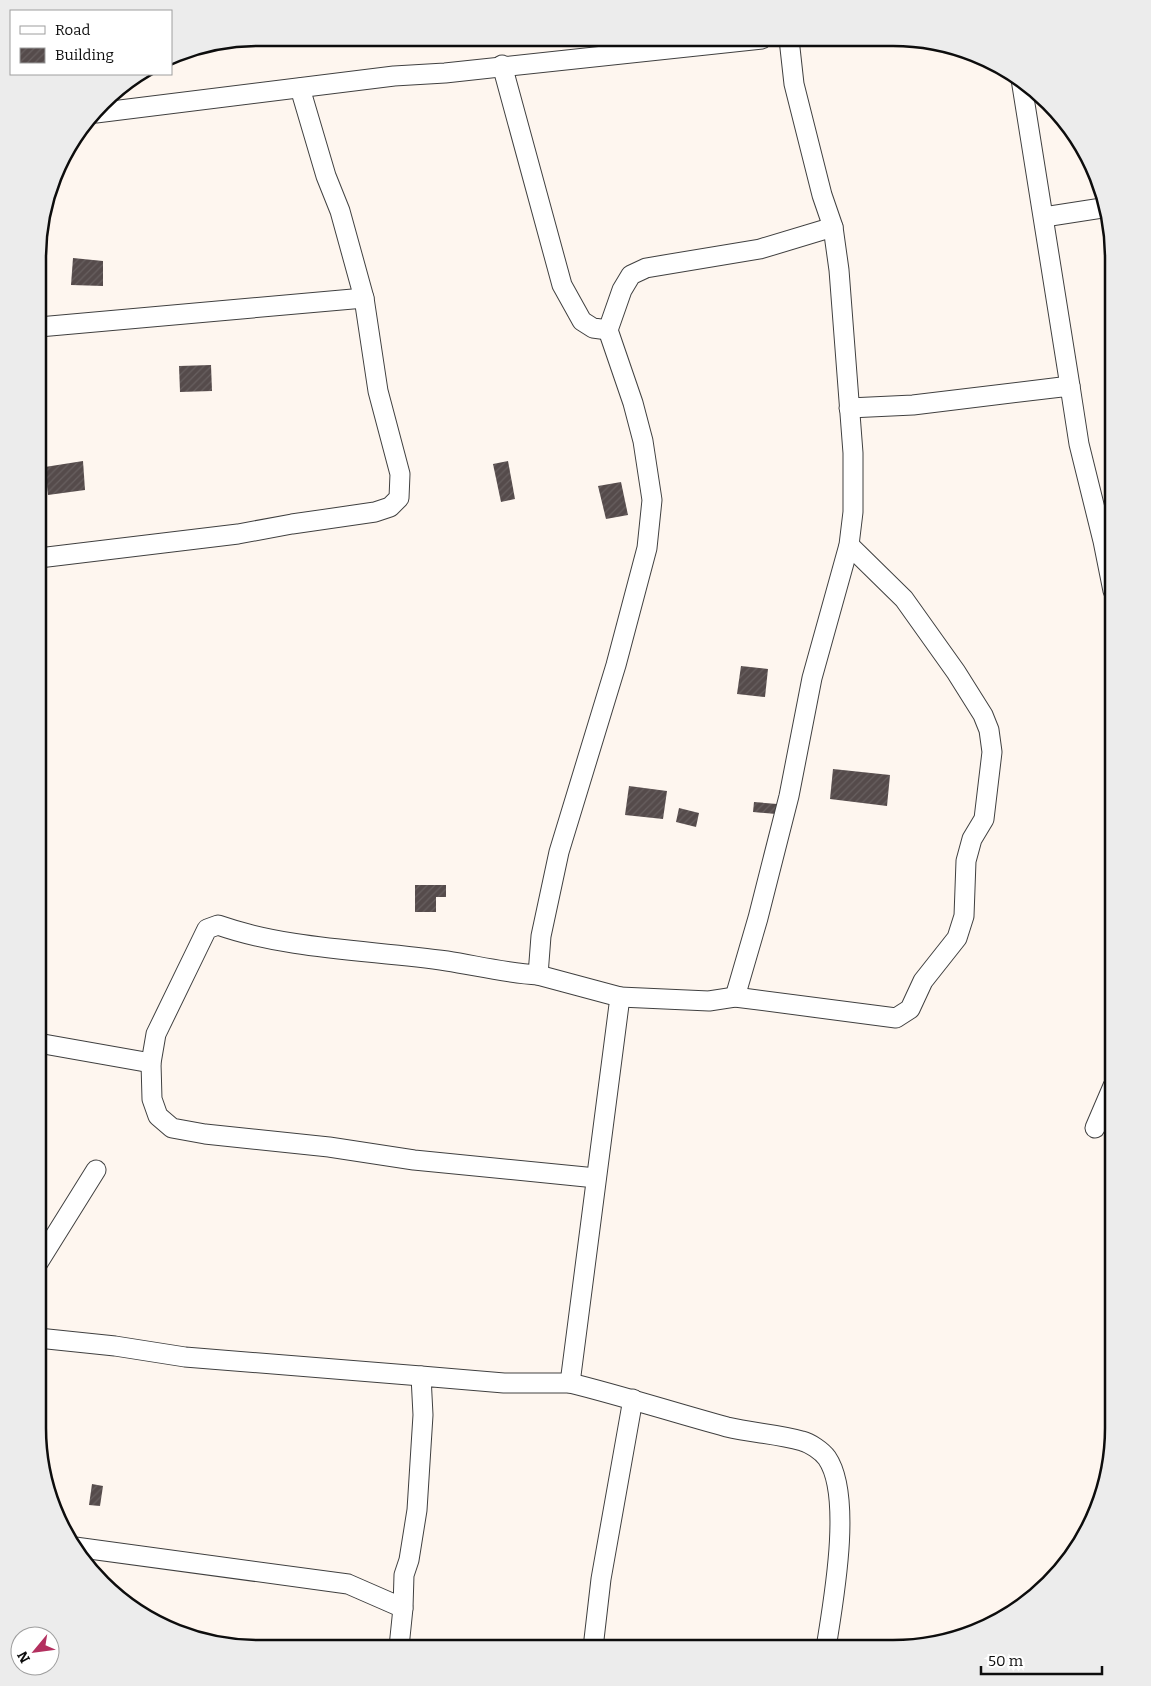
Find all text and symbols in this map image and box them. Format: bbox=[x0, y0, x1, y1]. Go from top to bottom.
legend bbox=[10, 10, 172, 75]
text: Road bbox=[55, 21, 90, 39]
text: Building bbox=[55, 46, 114, 64]
north arrow bbox=[10, 1626, 60, 1676]
scale bar bbox=[981, 1644, 1102, 1676]
text: N bbox=[14, 1648, 34, 1666]
text: 50 m bbox=[988, 1652, 1024, 1670]

